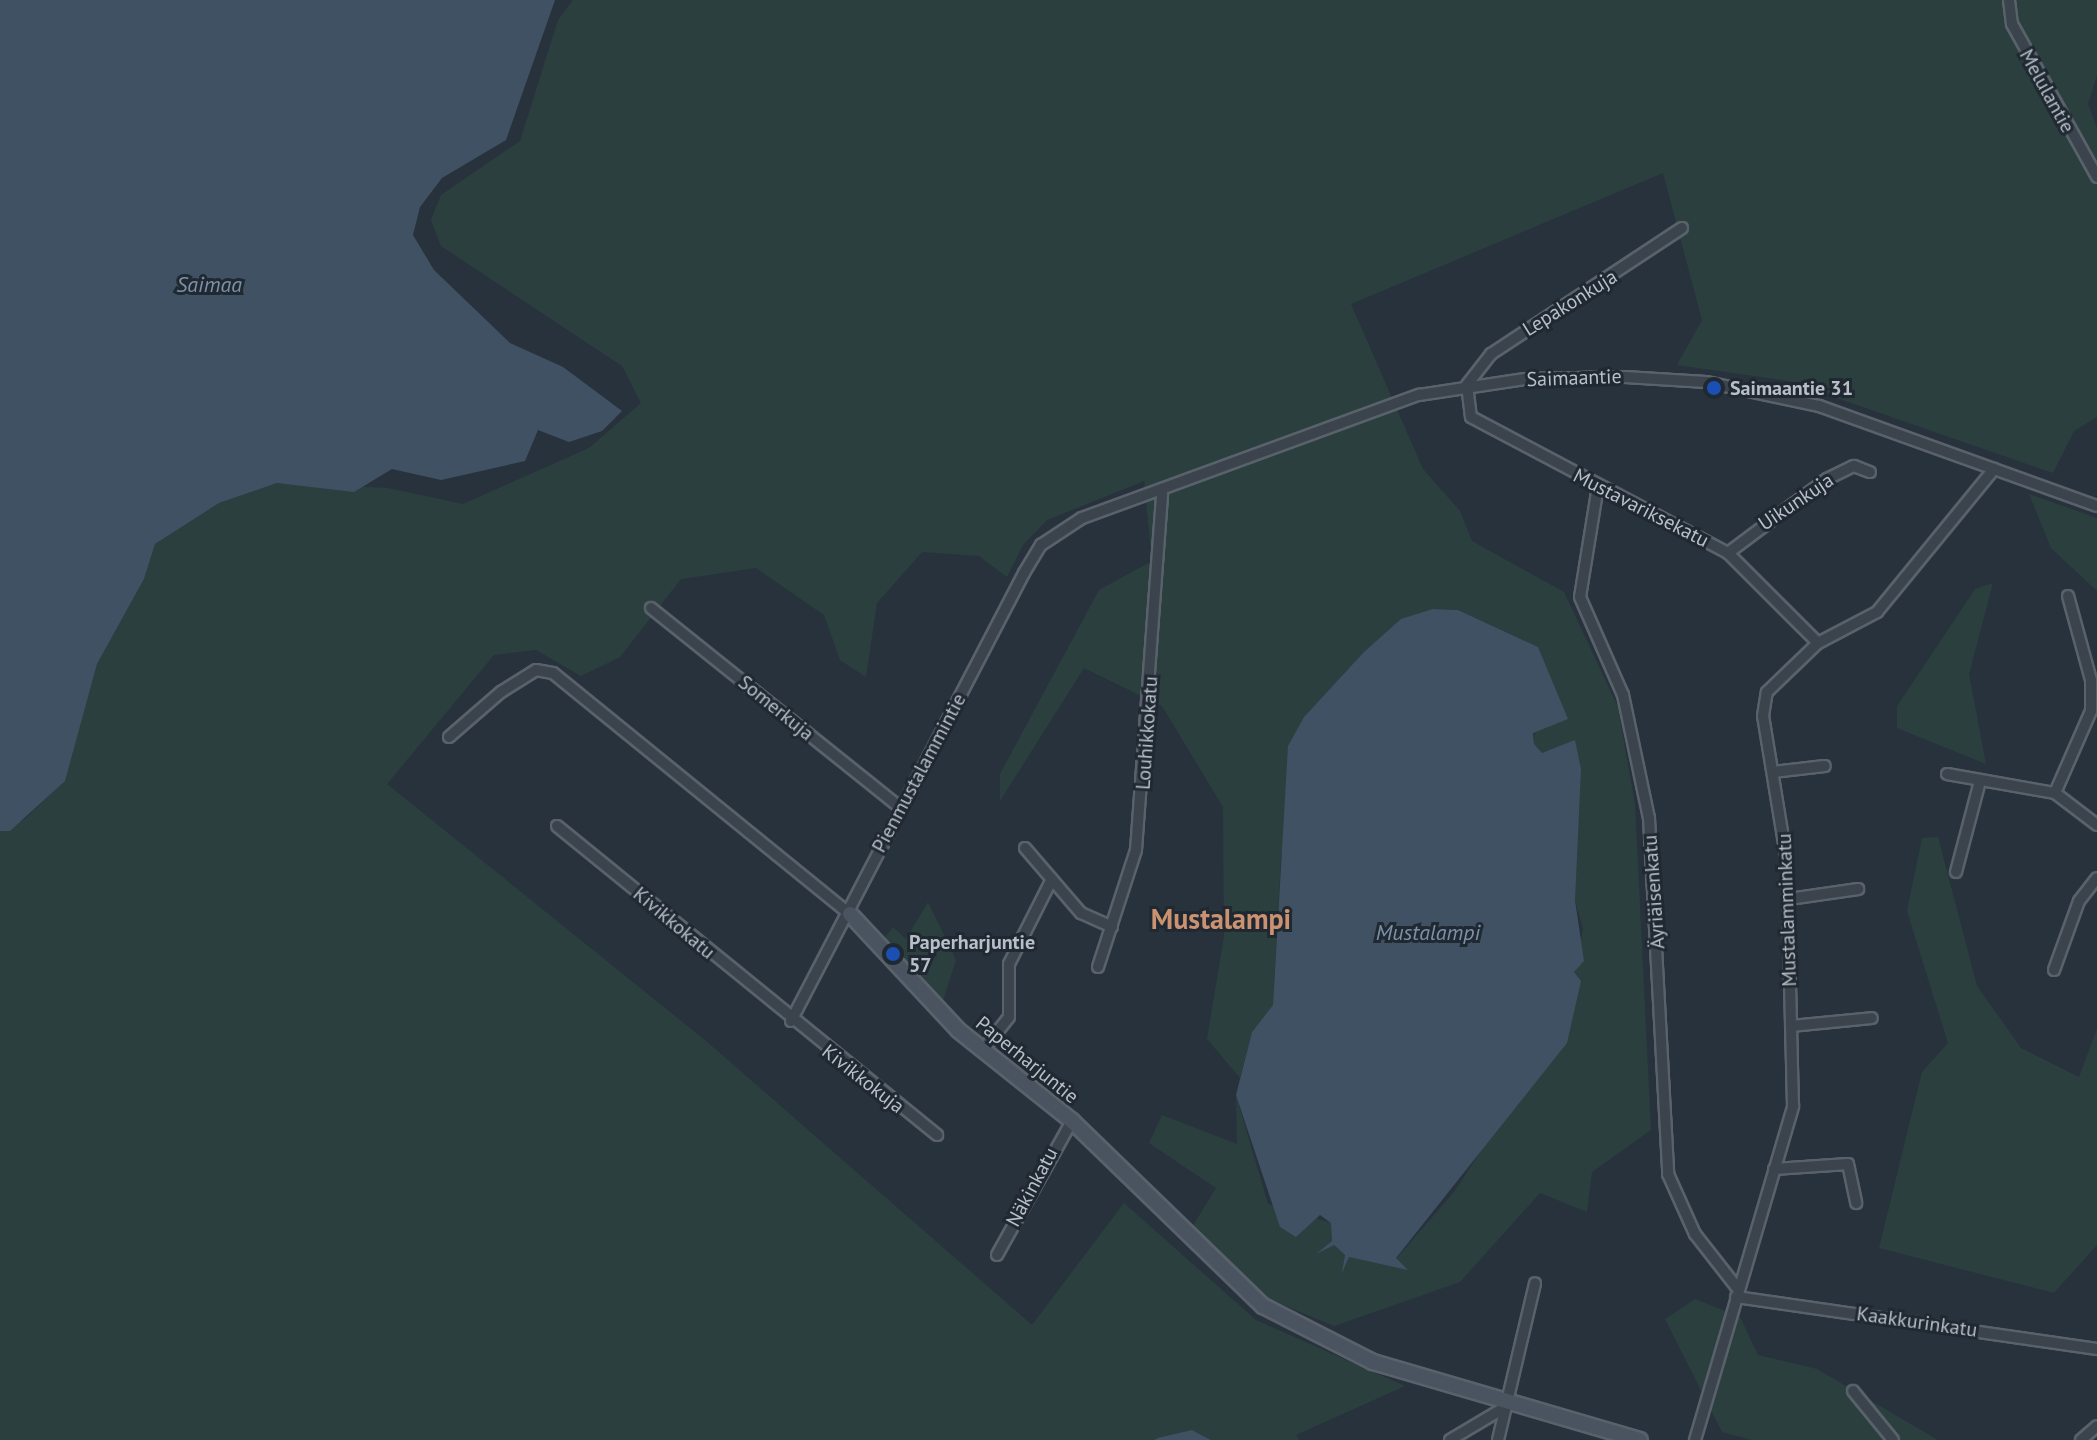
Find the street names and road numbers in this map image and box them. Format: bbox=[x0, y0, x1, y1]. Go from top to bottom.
street label: Melulantie bbox=[2014, 45, 2080, 137]
street label: Lepakonkuja bbox=[1518, 265, 1622, 341]
street label: Saimaantie bbox=[1526, 364, 1622, 392]
street label: Mustavariksekatu bbox=[1569, 464, 1713, 552]
street label: Uikunkuja bbox=[1754, 468, 1838, 536]
street label: Somerkuja bbox=[733, 670, 819, 746]
street label: Louhikkokatu bbox=[1131, 675, 1163, 791]
street label: Pienmustalammintie bbox=[867, 689, 971, 857]
street label: Mustalamminkatu bbox=[1772, 833, 1802, 987]
street label: Äyriäisenkatu bbox=[1638, 834, 1670, 950]
street label: Kivikkokatu bbox=[628, 882, 720, 964]
street label: Paperharjuntie bbox=[971, 1011, 1083, 1109]
street label: Kivikkokuja bbox=[817, 1039, 909, 1119]
street label: Näkinkatu bbox=[1001, 1143, 1063, 1231]
street label: Kaakkurinkatu bbox=[1855, 1302, 1979, 1342]

